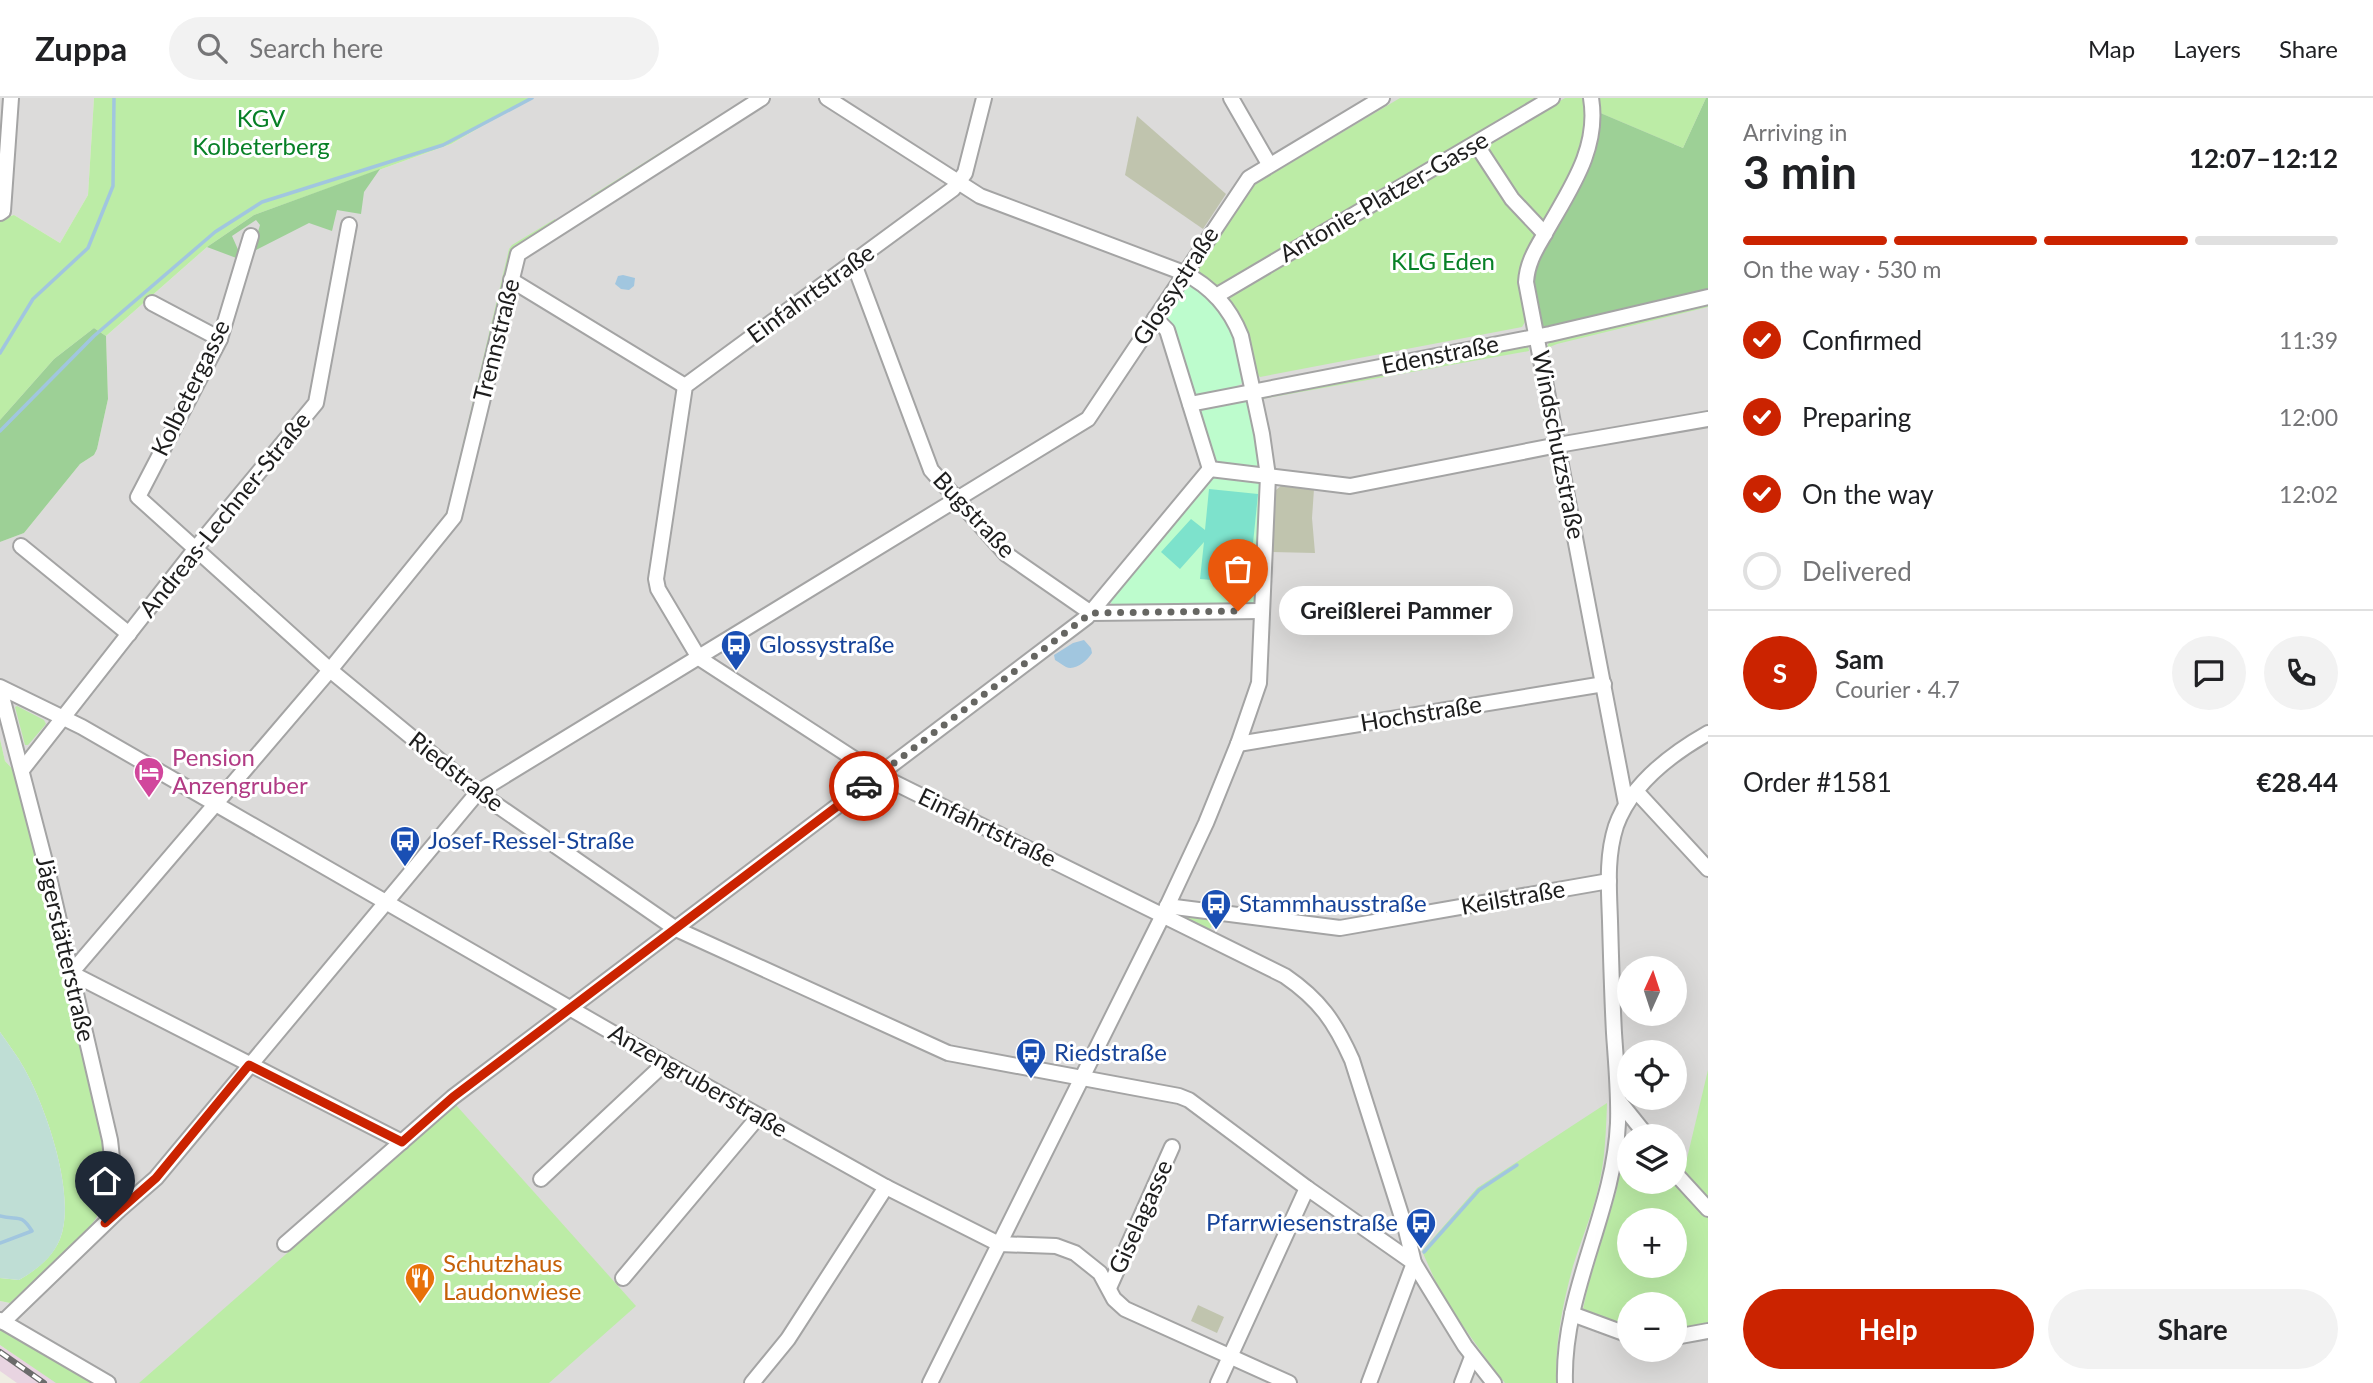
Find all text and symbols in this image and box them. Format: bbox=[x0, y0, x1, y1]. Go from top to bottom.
search box bbox=[169, 17, 659, 80]
text: Zuppa bbox=[35, 28, 127, 68]
icon: search bbox=[193, 29, 231, 67]
text: Search here bbox=[249, 32, 383, 64]
text: Map bbox=[2088, 34, 2135, 63]
text: Layers bbox=[2173, 34, 2241, 63]
text: Share bbox=[2279, 34, 2338, 63]
park label: KGV Kolbeterberg bbox=[192, 103, 330, 160]
text: Arriving in bbox=[1743, 118, 1847, 146]
street label: Antonie-Platzer-Gasse bbox=[1274, 124, 1493, 267]
text: 12:07–12:12 bbox=[2189, 142, 2338, 174]
text: 3 min bbox=[1743, 144, 1857, 199]
street label: Glossystraße bbox=[1126, 220, 1224, 350]
street label: Einfahrtstraße bbox=[741, 237, 879, 349]
park label: KLG Eden bbox=[1391, 246, 1495, 275]
text: On the way · 530 m bbox=[1743, 255, 1942, 283]
street label: Trennstraße bbox=[466, 275, 525, 404]
street label: Kolbetergasse bbox=[144, 315, 235, 460]
icon: check bbox=[1743, 321, 1781, 359]
text: Confirmed bbox=[1802, 324, 1922, 356]
text: 11:39 bbox=[2279, 326, 2338, 354]
street label: Edenstraße bbox=[1379, 328, 1501, 379]
street label: Windschutzstraße bbox=[1527, 348, 1592, 541]
icon: check bbox=[1743, 398, 1781, 436]
text: Preparing bbox=[1802, 401, 1911, 433]
text: 12:00 bbox=[2279, 403, 2338, 431]
street label: Andreas-Lechner-Straße bbox=[132, 406, 316, 622]
street label: Bugstraße bbox=[928, 465, 1022, 563]
icon: check bbox=[1743, 475, 1781, 513]
text: On the way bbox=[1802, 478, 1934, 510]
text: 12:02 bbox=[2279, 480, 2338, 508]
pin bbox=[1208, 539, 1268, 611]
icon: bag bbox=[1219, 550, 1257, 588]
text: Delivered bbox=[1802, 555, 1912, 587]
callout: Greißlerei Pammer bbox=[1280, 587, 1514, 636]
text: Greißlerei Pammer bbox=[1300, 596, 1492, 624]
bus stop icon: Glossystraße bbox=[719, 628, 753, 672]
place label: Glossystraße bbox=[759, 629, 894, 658]
button: chat bbox=[2172, 636, 2246, 710]
button: phone bbox=[2264, 636, 2338, 710]
text: Sam bbox=[1835, 643, 1884, 675]
text: S bbox=[1773, 657, 1787, 689]
text: Courier · 4.7 bbox=[1835, 675, 1960, 703]
street label: Hochstraße bbox=[1358, 689, 1484, 736]
street label: Riedstraße bbox=[404, 725, 510, 817]
place label: Pension Anzengruber bbox=[172, 742, 308, 799]
courier bbox=[829, 751, 899, 821]
hotel icon: Pension Anzengruber bbox=[132, 755, 166, 799]
text: Order #1581 bbox=[1743, 766, 1892, 798]
text: €28.44 bbox=[2256, 766, 2338, 798]
icon: car bbox=[845, 767, 883, 805]
street label: Einfahrtstraße bbox=[914, 781, 1061, 873]
bus stop icon: Josef-Ressel-Straße bbox=[388, 824, 422, 868]
place label: Josef-Ressel-Straße bbox=[428, 825, 634, 854]
street label: Jägerstätterstraße bbox=[31, 853, 102, 1044]
street label: Keilstraße bbox=[1458, 873, 1567, 920]
bus stop icon: Stammhausstraße bbox=[1199, 887, 1233, 931]
place label: Stammhausstraße bbox=[1239, 888, 1427, 917]
north arrow bbox=[1617, 956, 1687, 1026]
map controls bbox=[1617, 956, 1687, 1362]
street label: Anzengruberstraße bbox=[604, 1017, 793, 1143]
bus stop icon: Riedstraße bbox=[1014, 1036, 1048, 1080]
place label: Riedstraße bbox=[1054, 1037, 1167, 1066]
button: locate bbox=[1617, 1040, 1687, 1110]
button: layers bbox=[1617, 1124, 1687, 1194]
pin bbox=[75, 1151, 135, 1223]
street label: Giselagasse bbox=[1102, 1155, 1178, 1278]
icon: home bbox=[86, 1162, 124, 1200]
bus stop icon: Pfarrwiesenstraße bbox=[1404, 1206, 1438, 1250]
place label: Pfarrwiesenstraße bbox=[1206, 1207, 1398, 1236]
button: + bbox=[1617, 1208, 1687, 1278]
place label: Schutzhaus Laudonwiese bbox=[443, 1248, 581, 1305]
restaurant icon: Schutzhaus Laudonwiese bbox=[403, 1261, 437, 1305]
button: Help bbox=[1743, 1289, 2034, 1369]
button: Share bbox=[2048, 1289, 2338, 1369]
button: − bbox=[1617, 1292, 1687, 1362]

